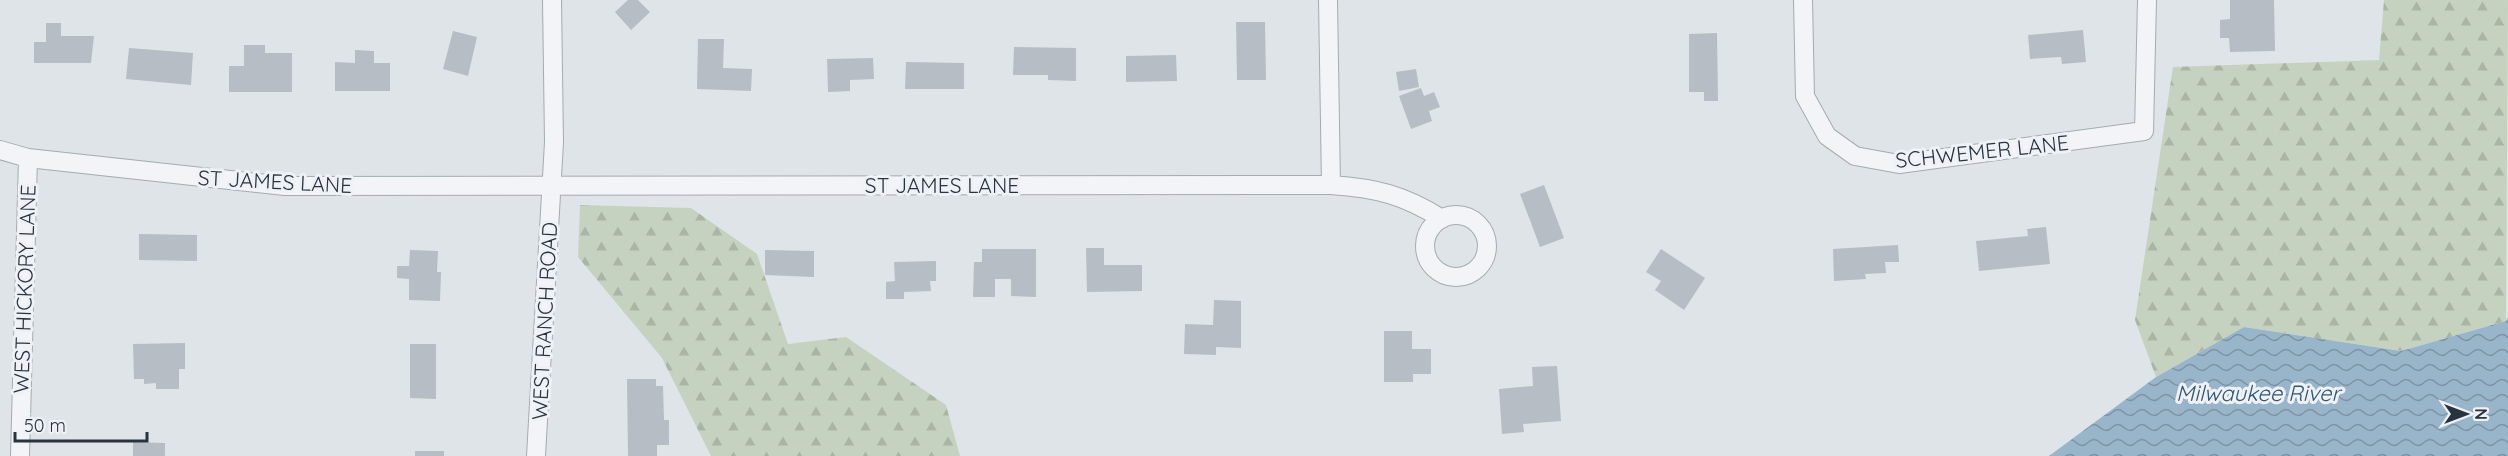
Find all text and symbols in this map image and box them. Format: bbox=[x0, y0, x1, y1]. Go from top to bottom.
street label: SCHWEMER LANE bbox=[1894, 129, 2070, 173]
street label: ST JAMES LANE bbox=[197, 164, 353, 198]
street label: ST JAMES LANE bbox=[865, 172, 1019, 198]
street label: WEST HICKORY LANE bbox=[7, 184, 41, 394]
street label: WEST RANCH ROAD bbox=[526, 221, 562, 421]
water label: Milwaukee River bbox=[2176, 379, 2342, 407]
north arrow bbox=[2436, 384, 2496, 444]
scale bar bbox=[15, 405, 147, 443]
text: N bbox=[2471, 408, 2491, 420]
text: 50 m bbox=[24, 414, 66, 437]

